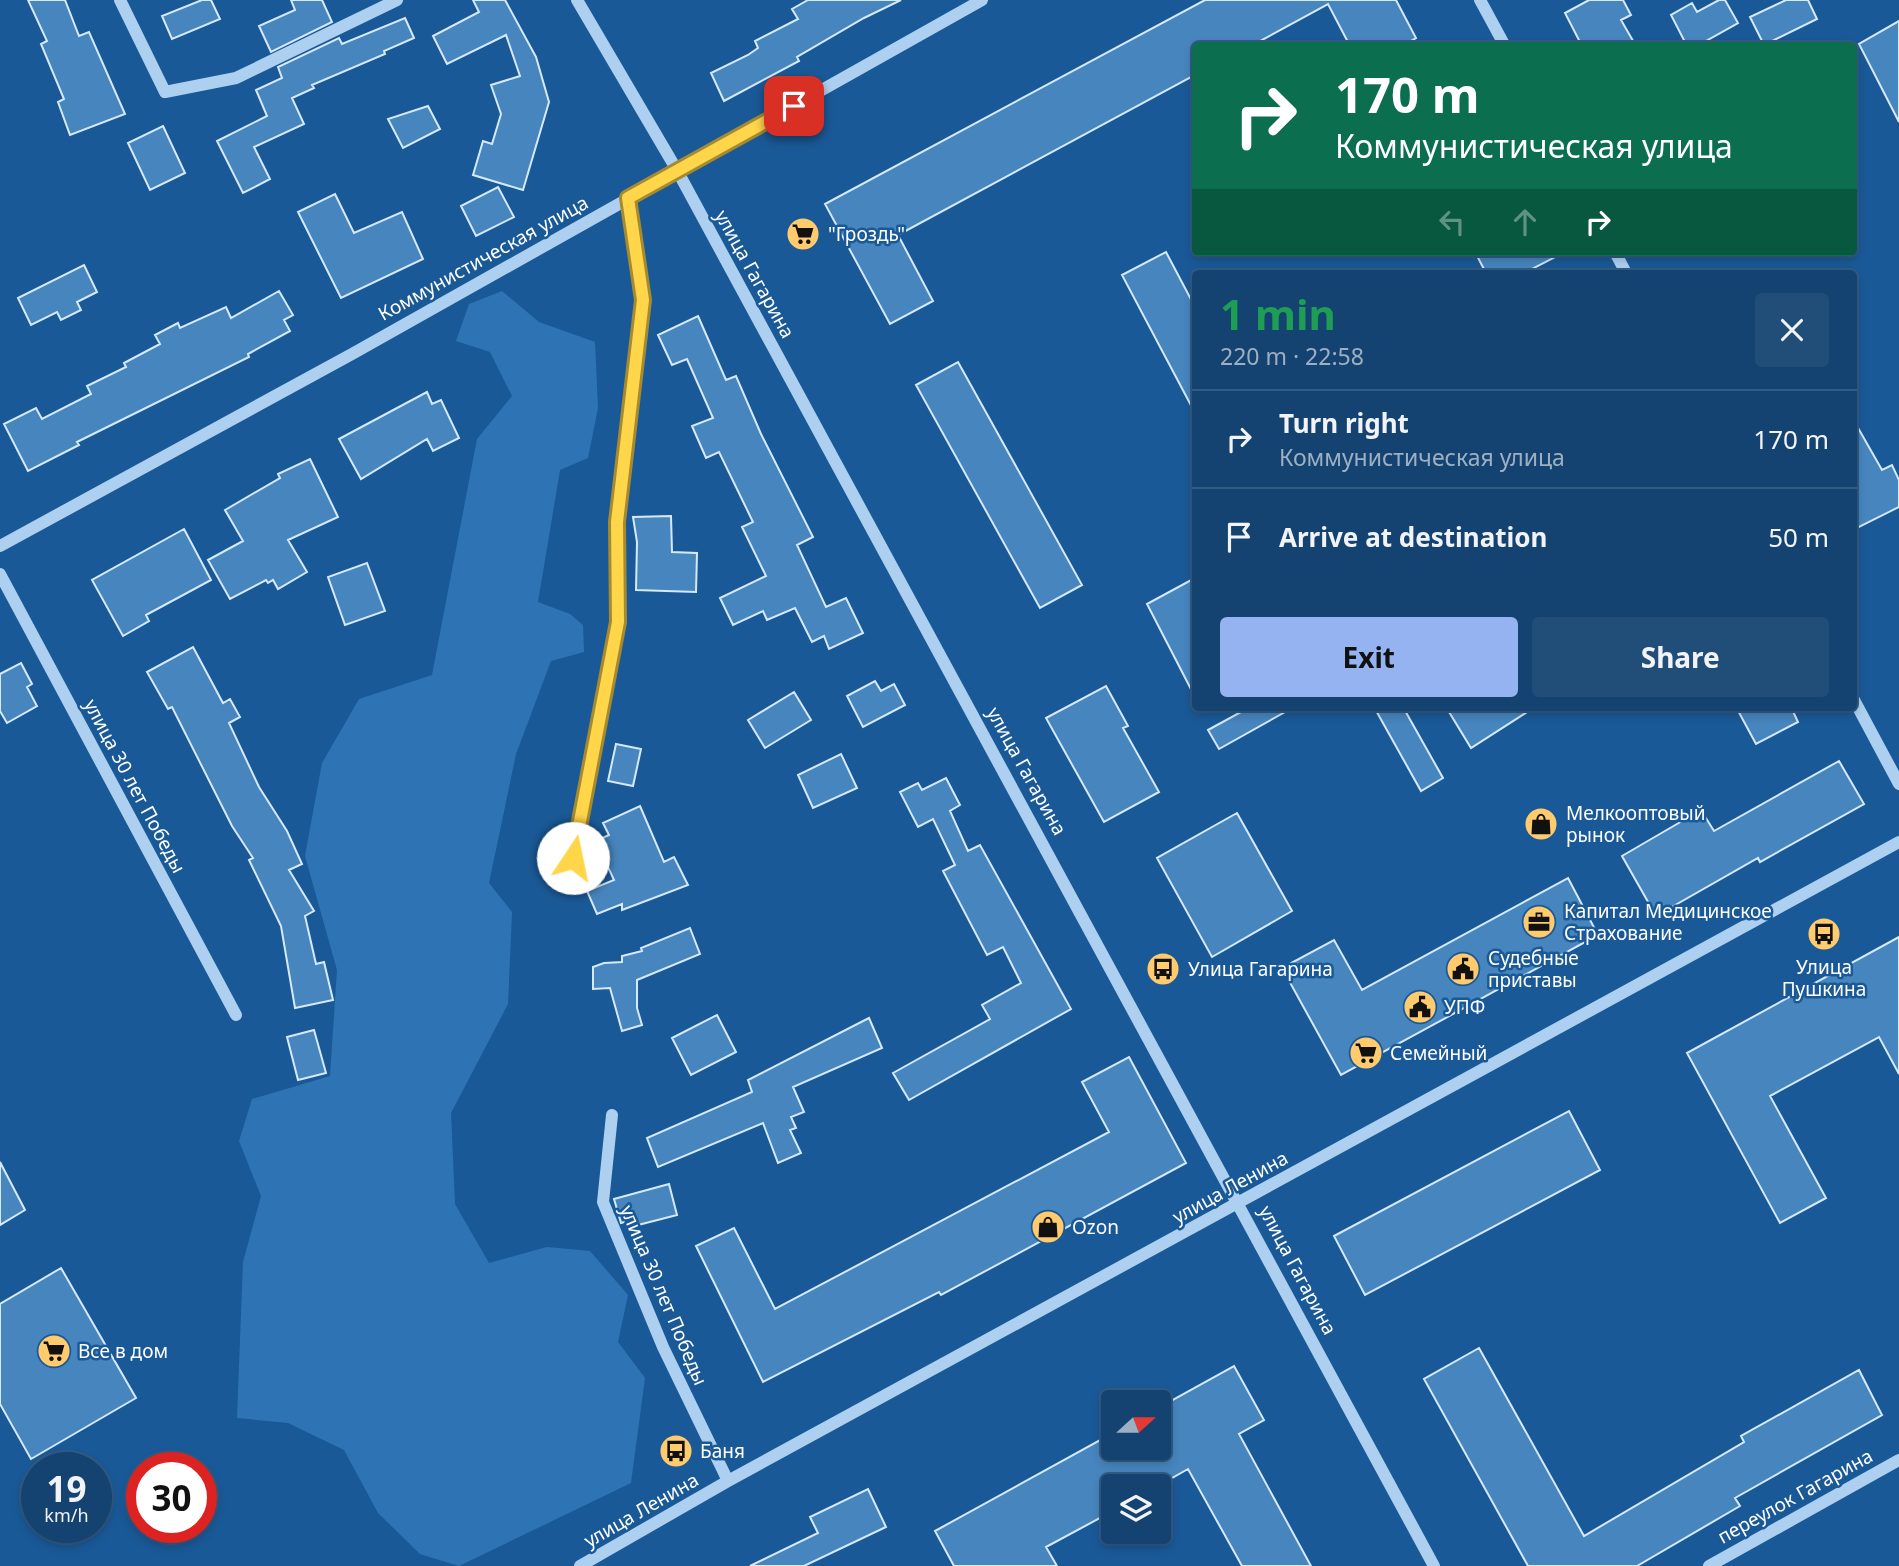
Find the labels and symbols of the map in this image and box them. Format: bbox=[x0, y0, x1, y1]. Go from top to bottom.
pin bbox=[764, 76, 824, 136]
street label: Коммунистическая улица bbox=[373, 189, 593, 327]
street label: улица Гагарина bbox=[709, 205, 801, 343]
supermarket icon: "Гроздь" bbox=[784, 215, 822, 253]
place label: "Гроздь" bbox=[828, 221, 905, 247]
street label: улица 30 лет Победы bbox=[78, 694, 192, 878]
street label: улица Гагарина bbox=[981, 702, 1073, 840]
place label: Мелкооптовый рынок bbox=[1566, 800, 1706, 848]
shop icon: Мелкооптовый рынок bbox=[1522, 805, 1560, 843]
position arrow bbox=[536, 821, 610, 895]
place label: Капитал Медицинское Страхование bbox=[1564, 898, 1772, 946]
office icon: Капитал Медицинское Страхование bbox=[1520, 903, 1558, 941]
bus stop icon: Улица Пушкина bbox=[1805, 915, 1843, 953]
place label: Судебные приставы bbox=[1488, 945, 1579, 993]
bus stop icon: Улица Гагарина bbox=[1144, 950, 1182, 988]
public building icon: Судебные приставы bbox=[1444, 950, 1482, 988]
place label: Улица Пушкина bbox=[1782, 954, 1866, 1002]
place label: Улица Гагарина bbox=[1188, 956, 1333, 982]
public building icon: УПФ bbox=[1401, 988, 1439, 1026]
place label: УПФ bbox=[1444, 994, 1485, 1020]
supermarket icon: Семейный bbox=[1347, 1034, 1385, 1072]
place label: Семейный bbox=[1390, 1040, 1487, 1066]
street label: улица Ленина bbox=[1168, 1145, 1292, 1229]
street label: улица 30 лет Победы bbox=[614, 1201, 714, 1389]
street label: улица Гагарина bbox=[1253, 1201, 1343, 1339]
shop icon: Ozon bbox=[1029, 1208, 1067, 1246]
place label: Ozon bbox=[1072, 1214, 1119, 1240]
supermarket icon: Все в дом bbox=[35, 1332, 73, 1370]
place label: Все в дом bbox=[78, 1338, 168, 1364]
north arrow bbox=[1101, 1390, 1171, 1460]
bus stop icon: Баня bbox=[657, 1432, 695, 1470]
place label: Баня bbox=[700, 1438, 745, 1464]
street label: переулок Гагарина bbox=[1713, 1443, 1877, 1549]
speed limit sign: 30 bbox=[126, 1452, 217, 1543]
street label: улица Ленина bbox=[579, 1467, 703, 1553]

